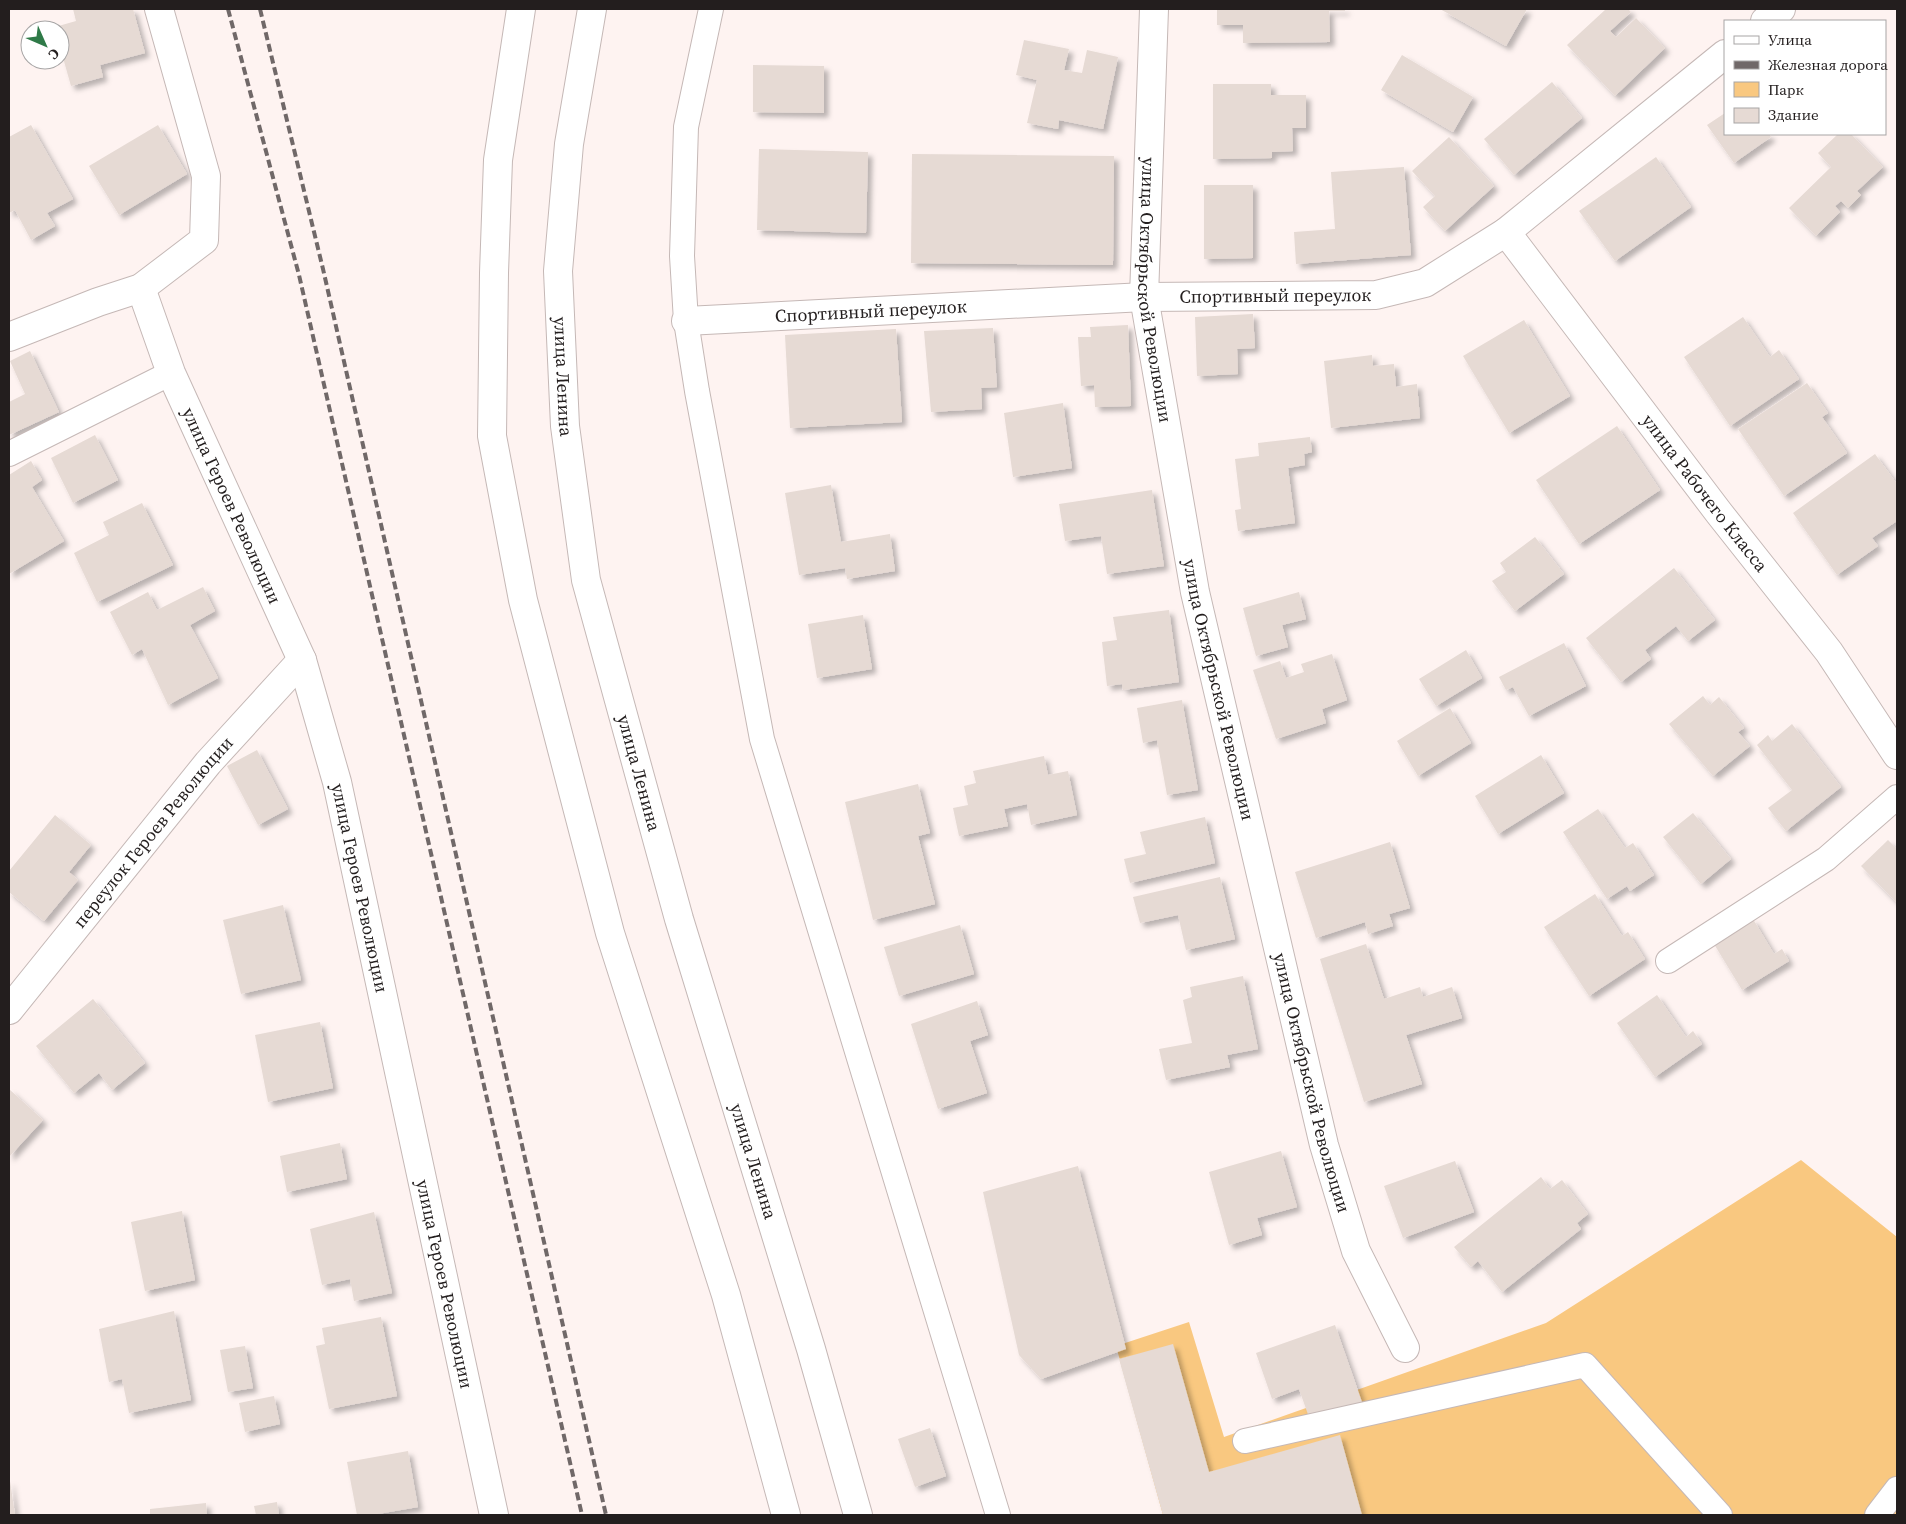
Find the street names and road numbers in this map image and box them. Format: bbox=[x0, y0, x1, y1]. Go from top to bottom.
street label: улица Октябрьской Революции bbox=[1132, 157, 1179, 425]
street label: Спортивный переулок bbox=[1179, 282, 1371, 309]
street label: Спортивный переулок bbox=[774, 293, 967, 328]
street label: улица Ленина bbox=[548, 316, 579, 439]
street label: улица Героев Революции bbox=[176, 403, 288, 608]
street label: улица Рабочего Класса bbox=[1636, 408, 1774, 578]
street label: улица Октябрьской Революции bbox=[1178, 557, 1261, 823]
street label: улица Ленина bbox=[611, 712, 668, 835]
street label: переулок Героев Революции bbox=[67, 731, 239, 933]
street label: улица Героев Революции bbox=[326, 781, 395, 995]
street label: улица Октябрьской Революции bbox=[1268, 950, 1357, 1216]
street label: улица Ленина bbox=[724, 1100, 784, 1223]
street label: улица Героев Революции bbox=[410, 1177, 480, 1391]

